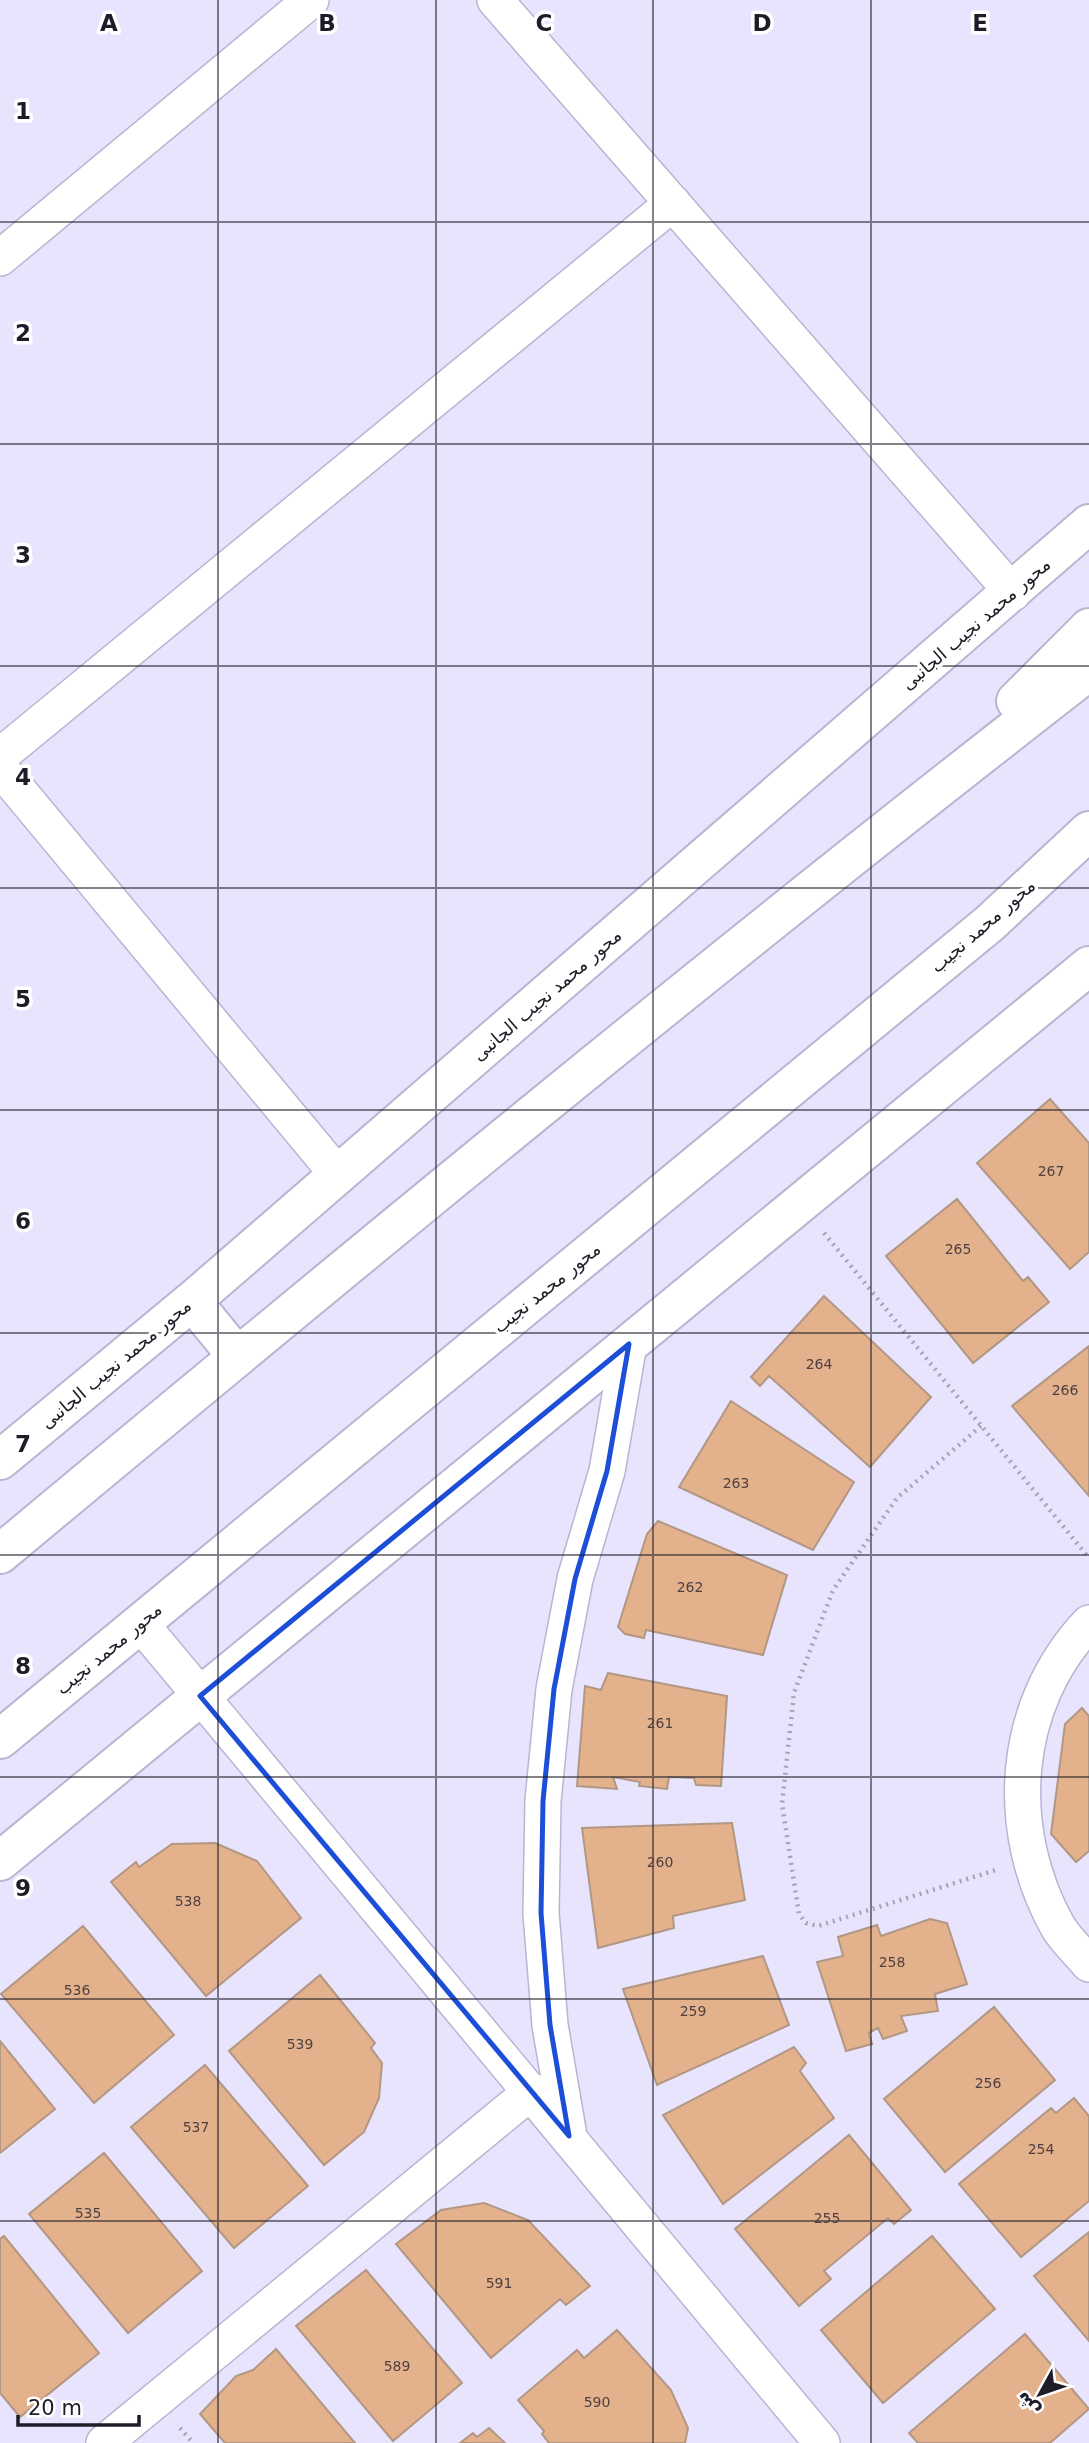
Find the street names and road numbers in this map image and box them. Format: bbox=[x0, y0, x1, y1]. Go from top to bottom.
street label: محور محمد نجيب الجانبى bbox=[897, 553, 1055, 695]
street label: محور محمد نجيب bbox=[926, 875, 1040, 977]
street label: محور محمد نجيب الجانبى bbox=[468, 924, 626, 1066]
street label: محور محمد نجيب bbox=[489, 1238, 605, 1338]
street label: محور محمد نجيب الجانبى bbox=[36, 1294, 196, 1434]
street label: محور محمد نجيب bbox=[52, 1598, 166, 1700]

